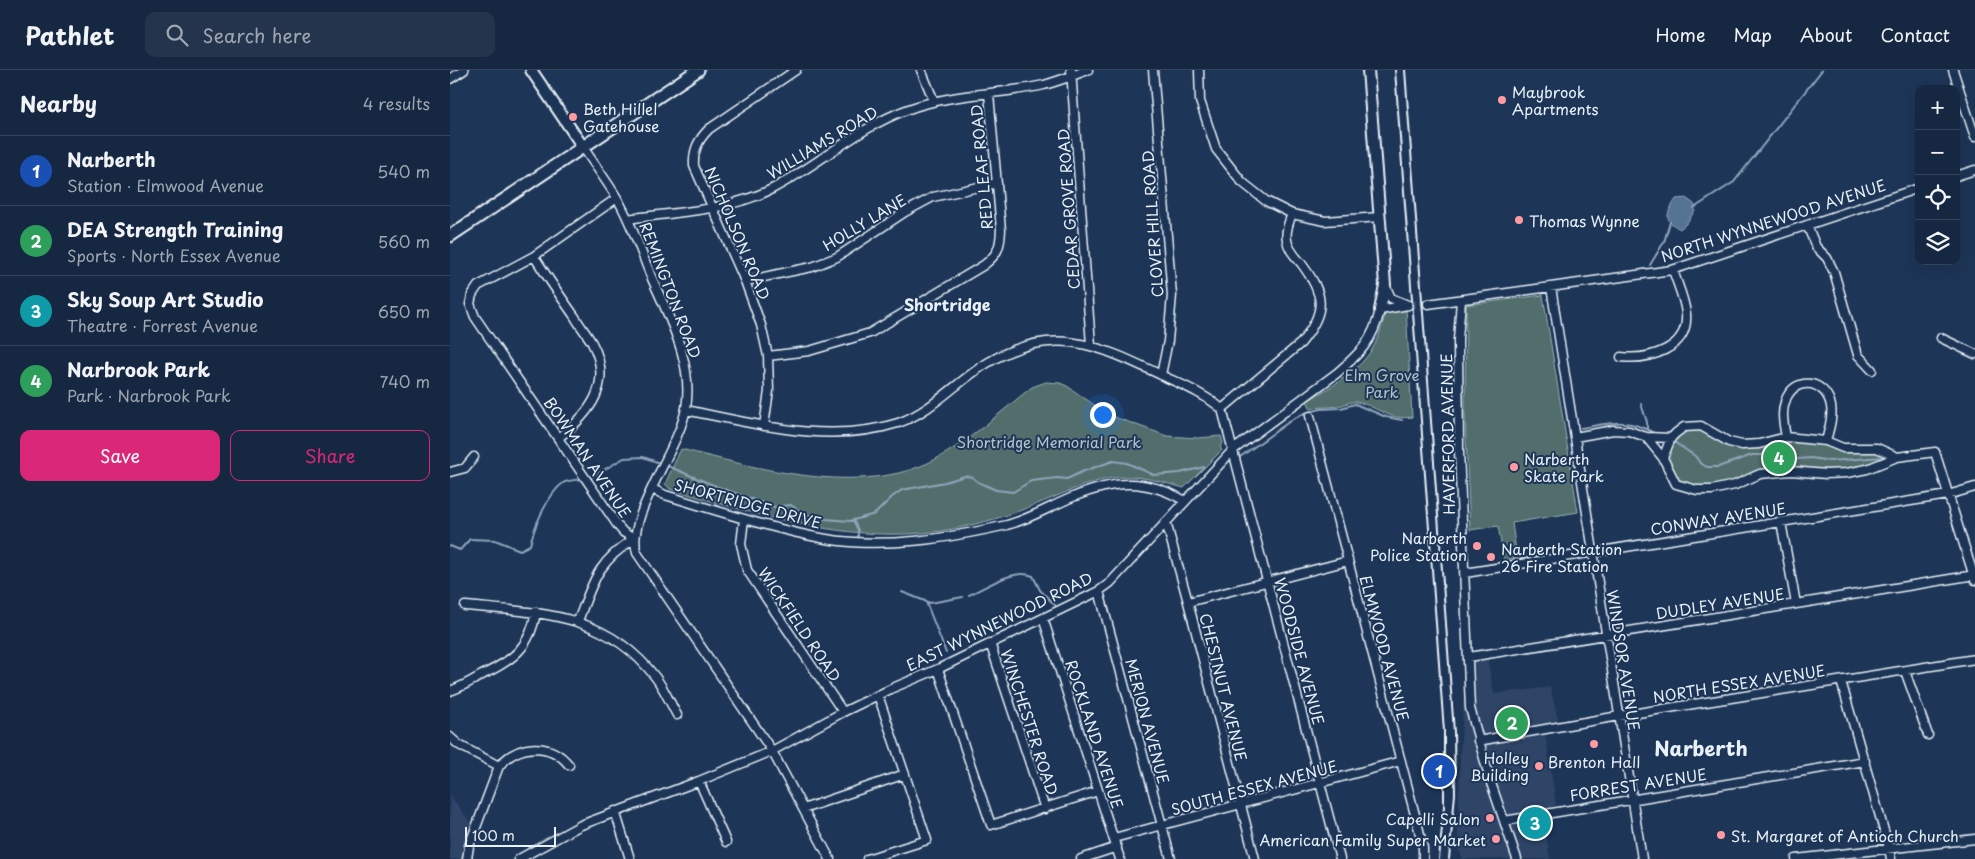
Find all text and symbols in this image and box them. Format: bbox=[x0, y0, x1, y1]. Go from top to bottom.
search box bbox=[145, 12, 495, 57]
text: Pathlet bbox=[25, 17, 115, 53]
icon: search bbox=[163, 21, 191, 49]
text: Search here bbox=[203, 21, 311, 49]
text: Home bbox=[1655, 21, 1705, 48]
text: Map bbox=[1733, 21, 1772, 48]
text: About bbox=[1800, 21, 1852, 48]
text: Contact bbox=[1880, 21, 1950, 48]
place label: Maybrook Apartments bbox=[1512, 80, 1599, 120]
map controls bbox=[1915, 85, 1960, 265]
button: + bbox=[1915, 85, 1960, 130]
text: Nearby bbox=[20, 87, 97, 119]
text: 4 results bbox=[363, 91, 430, 115]
marker: Maybrook Apartments bbox=[1496, 94, 1508, 106]
place label: Beth Hillel Gatehouse bbox=[583, 97, 659, 137]
street label: WILLIAMS ROAD bbox=[762, 100, 882, 184]
street label: RED LEAF ROAD bbox=[964, 103, 998, 231]
marker: Beth Hillel Gatehouse bbox=[567, 111, 579, 123]
street label: CEDAR GROVE ROAD bbox=[1051, 128, 1085, 290]
button: − bbox=[1915, 130, 1960, 175]
text: Narberth bbox=[67, 145, 156, 173]
street label: CLOVER HILL ROAD bbox=[1135, 150, 1169, 298]
text: 1 bbox=[32, 159, 40, 183]
text: 540 m bbox=[377, 159, 430, 183]
street label: NICHOLSON ROAD bbox=[700, 163, 776, 303]
text: Station · Elmwood Avenue bbox=[67, 173, 264, 197]
street label: NORTH WYNNEWOOD AVENUE bbox=[1658, 173, 1888, 267]
button: locate bbox=[1915, 175, 1960, 220]
street label: HOLLY LANE bbox=[818, 188, 910, 256]
place label: Thomas Wynne bbox=[1529, 209, 1640, 232]
marker: Thomas Wynne bbox=[1513, 214, 1525, 226]
text: DEA Strength Training bbox=[67, 215, 283, 243]
street label: REMINGTON ROAD bbox=[634, 218, 708, 362]
button: layers bbox=[1915, 220, 1960, 265]
text: 2 bbox=[30, 229, 42, 253]
text: 560 m bbox=[378, 229, 430, 253]
text: Sports · North Essex Avenue bbox=[67, 243, 281, 267]
text: Sky Soup Art Studio bbox=[67, 285, 263, 313]
district label: Shortridge bbox=[904, 292, 991, 316]
text: 3 bbox=[31, 299, 41, 323]
text: 650 m bbox=[378, 299, 430, 323]
text: Theatre · Forrest Avenue bbox=[67, 313, 258, 337]
street label: HAVERFORD AVENUE bbox=[1434, 353, 1460, 515]
text: Narbrook Park bbox=[67, 355, 210, 383]
park label: Elm Grove Park bbox=[1345, 363, 1419, 403]
text: 4 bbox=[31, 369, 41, 393]
text: 740 m bbox=[380, 369, 430, 393]
text: Park · Narbrook Park bbox=[67, 383, 231, 407]
street label: BOWMAN AVENUE bbox=[539, 392, 637, 522]
your location bbox=[1090, 402, 1116, 428]
button: Save bbox=[20, 430, 220, 481]
button: Share bbox=[230, 430, 430, 481]
park label: Shortridge Memorial Park bbox=[957, 430, 1141, 453]
pin: 4 bbox=[1763, 439, 1795, 477]
place label: Narberth Skate Park bbox=[1524, 447, 1604, 487]
marker: Narberth Skate Park bbox=[1508, 461, 1520, 473]
street label: SHORTRIDGE DRIVE bbox=[672, 472, 824, 534]
street label: CONWAY AVENUE bbox=[1649, 496, 1787, 540]
place label: Narberth Police Station bbox=[1370, 526, 1467, 566]
place label: Narberth Station 26 Fire Station bbox=[1501, 537, 1622, 577]
marker: Narberth Police Station bbox=[1471, 540, 1483, 552]
marker: Narberth Station 26 Fire Station bbox=[1485, 551, 1497, 563]
street label: WICKFIELD ROAD bbox=[753, 562, 847, 686]
street label: EAST WYNNEWOOD ROAD bbox=[902, 566, 1096, 676]
street label: ELMWOOD AVENUE bbox=[1354, 573, 1416, 723]
street label: WOODSIDE AVENUE bbox=[1269, 575, 1331, 727]
street label: DUDLEY AVENUE bbox=[1654, 581, 1786, 625]
street label: WINDSOR AVENUE bbox=[1602, 588, 1646, 732]
street label: CHESTNUT AVENUE bbox=[1194, 611, 1254, 763]
street label: WINCHESTER ROAD bbox=[996, 646, 1064, 798]
street label: MERION AVENUE bbox=[1120, 656, 1176, 786]
street label: ROCKLAND AVENUE bbox=[1060, 657, 1130, 811]
street label: NORTH ESSEX AVENUE bbox=[1651, 658, 1827, 708]
pin: 2 bbox=[1496, 704, 1528, 742]
district label: Narberth bbox=[1654, 733, 1748, 763]
marker: Brenton Hall bbox=[1588, 738, 1600, 750]
place label: Holley Building bbox=[1470, 746, 1529, 786]
place label: Brenton Hall bbox=[1548, 750, 1640, 773]
pin: 1 bbox=[1423, 752, 1455, 790]
street label: SOUTH ESSEX AVENUE bbox=[1168, 754, 1340, 820]
marker: Holley Building bbox=[1533, 760, 1545, 772]
street label: FORREST AVENUE bbox=[1568, 762, 1708, 806]
pin: 3 bbox=[1519, 804, 1551, 842]
place label: Capelli Salon bbox=[1386, 807, 1480, 830]
marker: Capelli Salon bbox=[1484, 812, 1496, 824]
scale bar bbox=[465, 824, 556, 847]
place label: St. Margaret of Antioch Church bbox=[1731, 824, 1959, 847]
text: 100 m bbox=[472, 825, 515, 846]
place label: American Family Super Market bbox=[1259, 828, 1486, 851]
marker: St. Margaret of Antioch Church bbox=[1715, 829, 1727, 841]
marker: American Family Super Market bbox=[1490, 833, 1502, 845]

